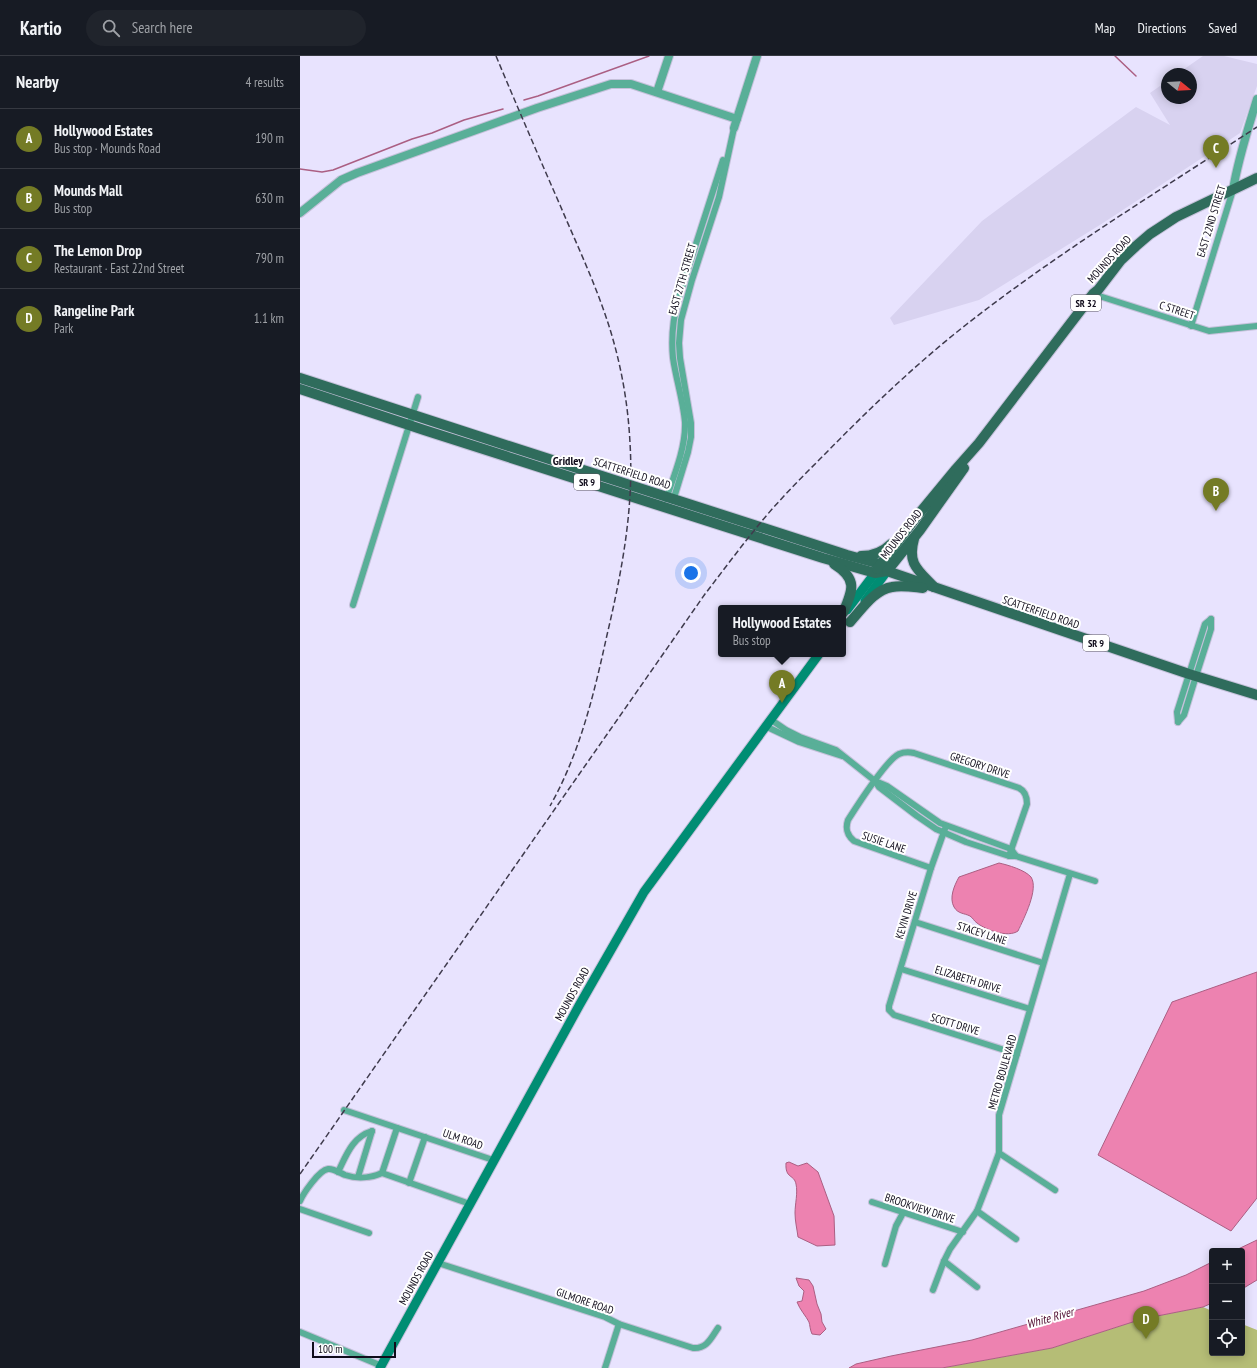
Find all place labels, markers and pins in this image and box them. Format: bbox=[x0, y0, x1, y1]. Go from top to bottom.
pin: C bbox=[1203, 135, 1229, 168]
pin: B bbox=[1203, 478, 1229, 511]
pin: A bbox=[769, 670, 795, 703]
pin: D bbox=[1133, 1306, 1159, 1339]

